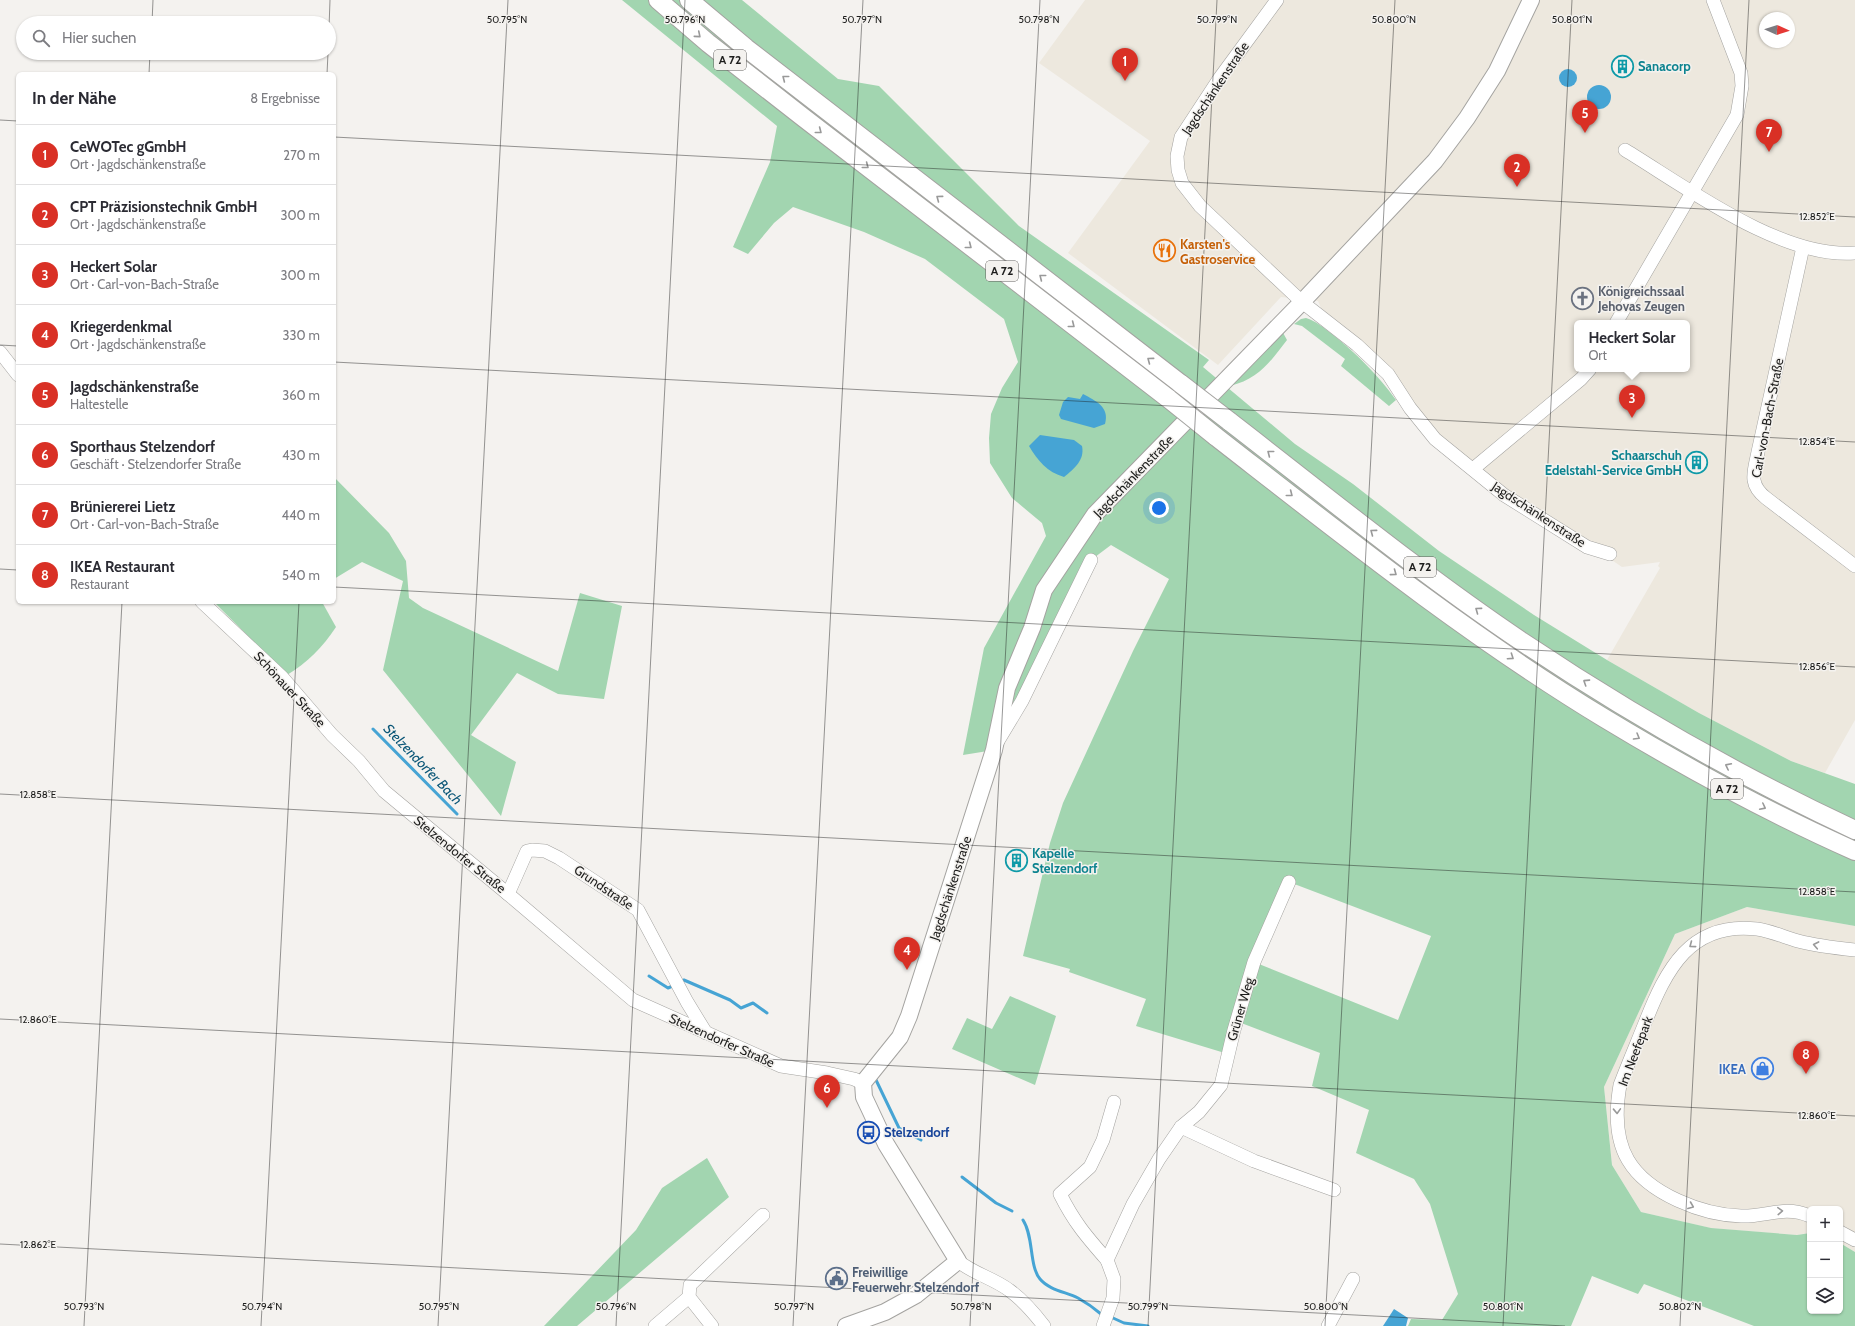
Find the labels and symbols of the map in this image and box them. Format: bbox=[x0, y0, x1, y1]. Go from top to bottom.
north arrow bbox=[1759, 12, 1795, 48]
text: 50.795°N bbox=[487, 13, 527, 26]
text: 50.796°N bbox=[665, 13, 705, 26]
text: 50.797°N bbox=[842, 13, 882, 26]
text: 50.798°N bbox=[1018, 13, 1060, 26]
text: 50.799°N bbox=[1197, 13, 1237, 26]
text: 50.800°N bbox=[1372, 13, 1416, 26]
text: 50.801°N bbox=[1552, 13, 1592, 26]
one-way arrow bbox=[693, 30, 701, 37]
street label: Jagdschänkenstraße bbox=[1177, 38, 1252, 138]
pin: 1 bbox=[1112, 48, 1138, 81]
road number: A 72 bbox=[714, 50, 746, 70]
building icon: Sanacorp bbox=[1610, 53, 1636, 79]
place label: Sanacorp bbox=[1638, 58, 1691, 74]
one-way arrow bbox=[782, 76, 789, 83]
pin: 5 bbox=[1572, 100, 1598, 133]
pin: 7 bbox=[1756, 119, 1782, 152]
one-way arrow bbox=[815, 126, 822, 133]
pin: 2 bbox=[1504, 154, 1530, 187]
one-way arrow bbox=[861, 162, 868, 169]
one-way arrow bbox=[936, 196, 943, 203]
text: 12.852°E bbox=[1799, 210, 1835, 223]
place label: Karsten's Gastroservice bbox=[1180, 236, 1256, 267]
restaurant icon: Karsten's Gastroservice bbox=[1152, 238, 1178, 264]
one-way arrow bbox=[964, 241, 971, 248]
road number: A 72 bbox=[986, 261, 1018, 281]
one-way arrow bbox=[1040, 274, 1047, 281]
place label: Königreichssaal Jehovas Zeugen bbox=[1597, 283, 1685, 314]
church icon: Königreichssaal Jehovas Zeugen bbox=[1569, 285, 1595, 311]
one-way arrow bbox=[1067, 320, 1074, 327]
street label: Carl-von-Bach-Straße bbox=[1748, 356, 1787, 479]
one-way arrow bbox=[1147, 358, 1154, 365]
pin: 3 bbox=[1619, 385, 1645, 418]
street label: Jagdschänkenstraße bbox=[1089, 431, 1177, 521]
text: 12.854°E bbox=[1799, 435, 1836, 448]
place label: Schaarschuh Edelstahl-Service GmbH bbox=[1545, 447, 1682, 478]
building icon: Schaarschuh Edelstahl-Service GmbH bbox=[1684, 449, 1710, 475]
one-way arrow bbox=[1268, 451, 1275, 458]
street label: Jagdschänkenstraße bbox=[1488, 477, 1589, 550]
one-way arrow bbox=[1286, 489, 1293, 496]
your location bbox=[1149, 498, 1169, 518]
one-way arrow bbox=[1371, 530, 1378, 537]
road number: A 72 bbox=[1404, 557, 1436, 577]
one-way arrow bbox=[1389, 568, 1396, 575]
one-way arrow bbox=[1475, 607, 1482, 614]
street label: Schönauer Straße bbox=[251, 648, 329, 730]
one-way arrow bbox=[1506, 652, 1513, 659]
text: 12.856°E bbox=[1799, 660, 1835, 673]
one-way arrow bbox=[1583, 679, 1590, 687]
water label: Stelzendorfer Bach bbox=[380, 720, 466, 808]
one-way arrow bbox=[1633, 733, 1640, 740]
one-way arrow bbox=[1725, 764, 1733, 771]
road number: A 72 bbox=[1711, 779, 1743, 799]
text: 12.858°E bbox=[20, 788, 57, 801]
one-way arrow bbox=[1759, 802, 1766, 810]
street label: Stelzendorfer Straße bbox=[411, 812, 510, 896]
street label: Jagdschänkenstraße bbox=[925, 834, 974, 943]
place label: Kapelle Stelzendorf bbox=[1032, 845, 1098, 876]
building icon: Kapelle Stelzendorf bbox=[1004, 847, 1030, 873]
street label: Grundstraße bbox=[571, 861, 637, 913]
text: 12.858°E bbox=[1799, 885, 1836, 898]
pin: 4 bbox=[894, 937, 920, 970]
one-way arrow bbox=[1690, 940, 1697, 947]
one-way arrow bbox=[1813, 941, 1820, 949]
street label: Grüner Weg bbox=[1223, 975, 1257, 1043]
street label: Stelzendorfer Straße bbox=[667, 1010, 778, 1071]
text: 12.860°E bbox=[19, 1013, 57, 1026]
street label: Im Neefepark bbox=[1614, 1013, 1656, 1088]
pin: 8 bbox=[1793, 1041, 1819, 1074]
shop icon: IKEA bbox=[1749, 1056, 1775, 1082]
place label: IKEA bbox=[1719, 1061, 1747, 1077]
pin: 6 bbox=[814, 1075, 840, 1108]
one-way arrow bbox=[1613, 1108, 1622, 1114]
text: 12.860°E bbox=[1798, 1109, 1836, 1122]
bus stop icon: Stelzendorf bbox=[855, 1119, 881, 1145]
place label: Stelzendorf bbox=[884, 1124, 950, 1140]
one-way arrow bbox=[1687, 1201, 1695, 1209]
one-way arrow bbox=[1777, 1207, 1783, 1216]
text: 12.862°E bbox=[20, 1238, 56, 1251]
place label: Freiwillige Feuerwehr Stelzendorf bbox=[852, 1264, 980, 1295]
public building icon: Freiwillige Feuerwehr Stelzendorf bbox=[824, 1266, 850, 1292]
text: 50.793°N bbox=[64, 1300, 104, 1313]
text: 50.794°N bbox=[242, 1300, 282, 1313]
text: 50.795°N bbox=[419, 1300, 459, 1313]
text: 50.796°N bbox=[596, 1300, 636, 1313]
text: 50.797°N bbox=[774, 1300, 814, 1313]
text: 50.798°N bbox=[950, 1300, 992, 1313]
text: 50.799°N bbox=[1128, 1300, 1168, 1313]
text: 50.800°N bbox=[1304, 1300, 1348, 1313]
text: 50.801°N bbox=[1483, 1300, 1523, 1313]
text: 50.802°N bbox=[1659, 1300, 1701, 1313]

